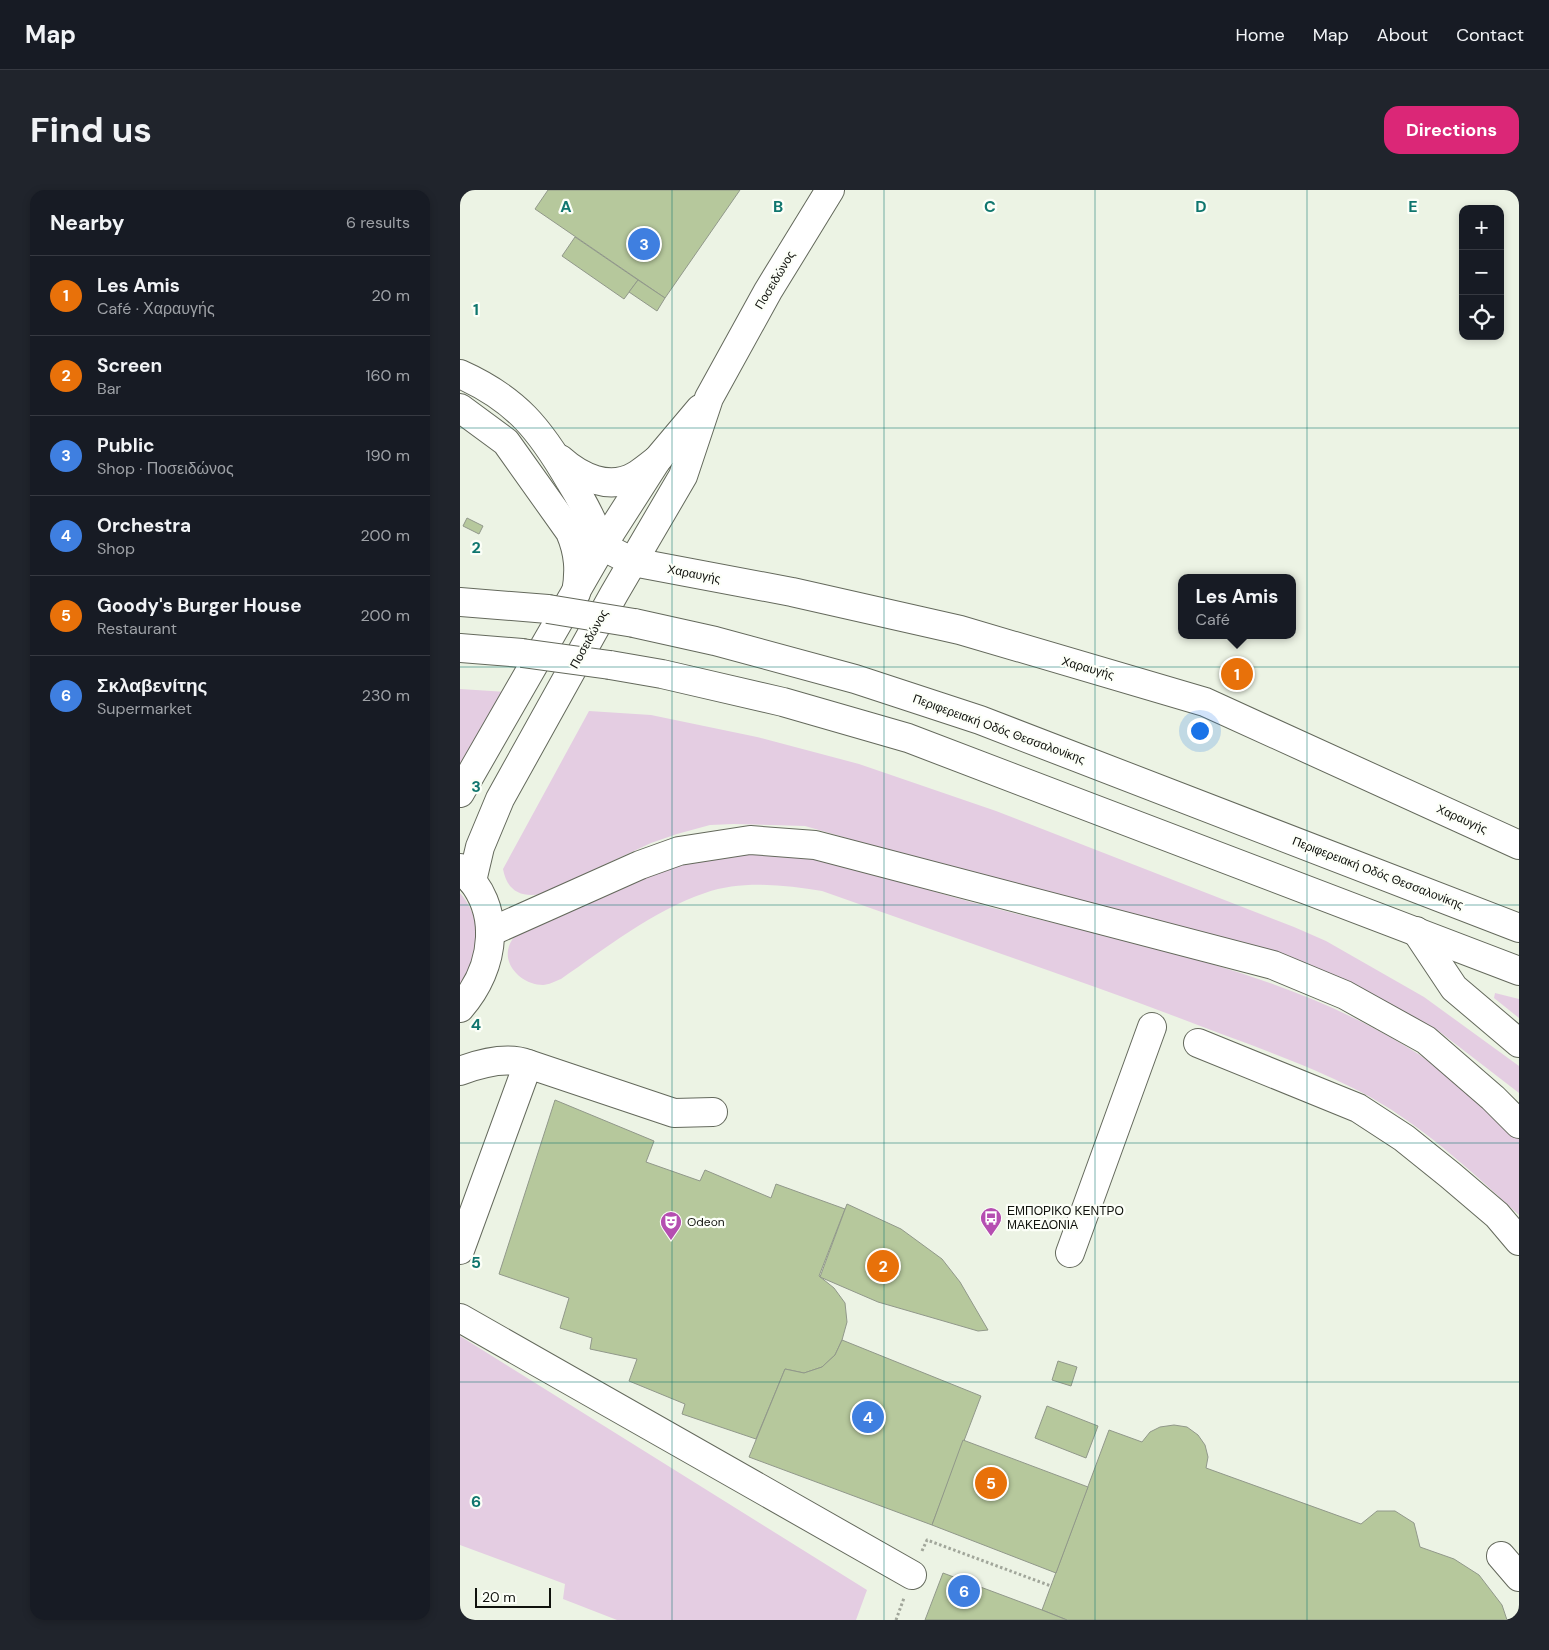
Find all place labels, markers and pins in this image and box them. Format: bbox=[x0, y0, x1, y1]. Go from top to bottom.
pin: 3 bbox=[628, 225, 660, 263]
pin: 1 bbox=[1221, 655, 1253, 693]
place label: ΕΜΠΟΡΙΚΟ ΚΕΝΤΡΟ ΜΑΚΕΔΟΝΙΑ bbox=[1007, 1203, 1124, 1233]
bus stop icon: ΕΜΠΟΡΙΚΟ ΚΕΝΤΡΟ ΜΑΚΕΔΟΝΙΑ bbox=[979, 1206, 1003, 1237]
theatre icon: Odeon bbox=[659, 1210, 683, 1241]
place label: Odeon bbox=[687, 1214, 725, 1230]
pin: 2 bbox=[867, 1247, 899, 1285]
pin: 4 bbox=[852, 1398, 884, 1436]
pin: 5 bbox=[975, 1464, 1007, 1502]
pin: 6 bbox=[948, 1572, 980, 1610]

